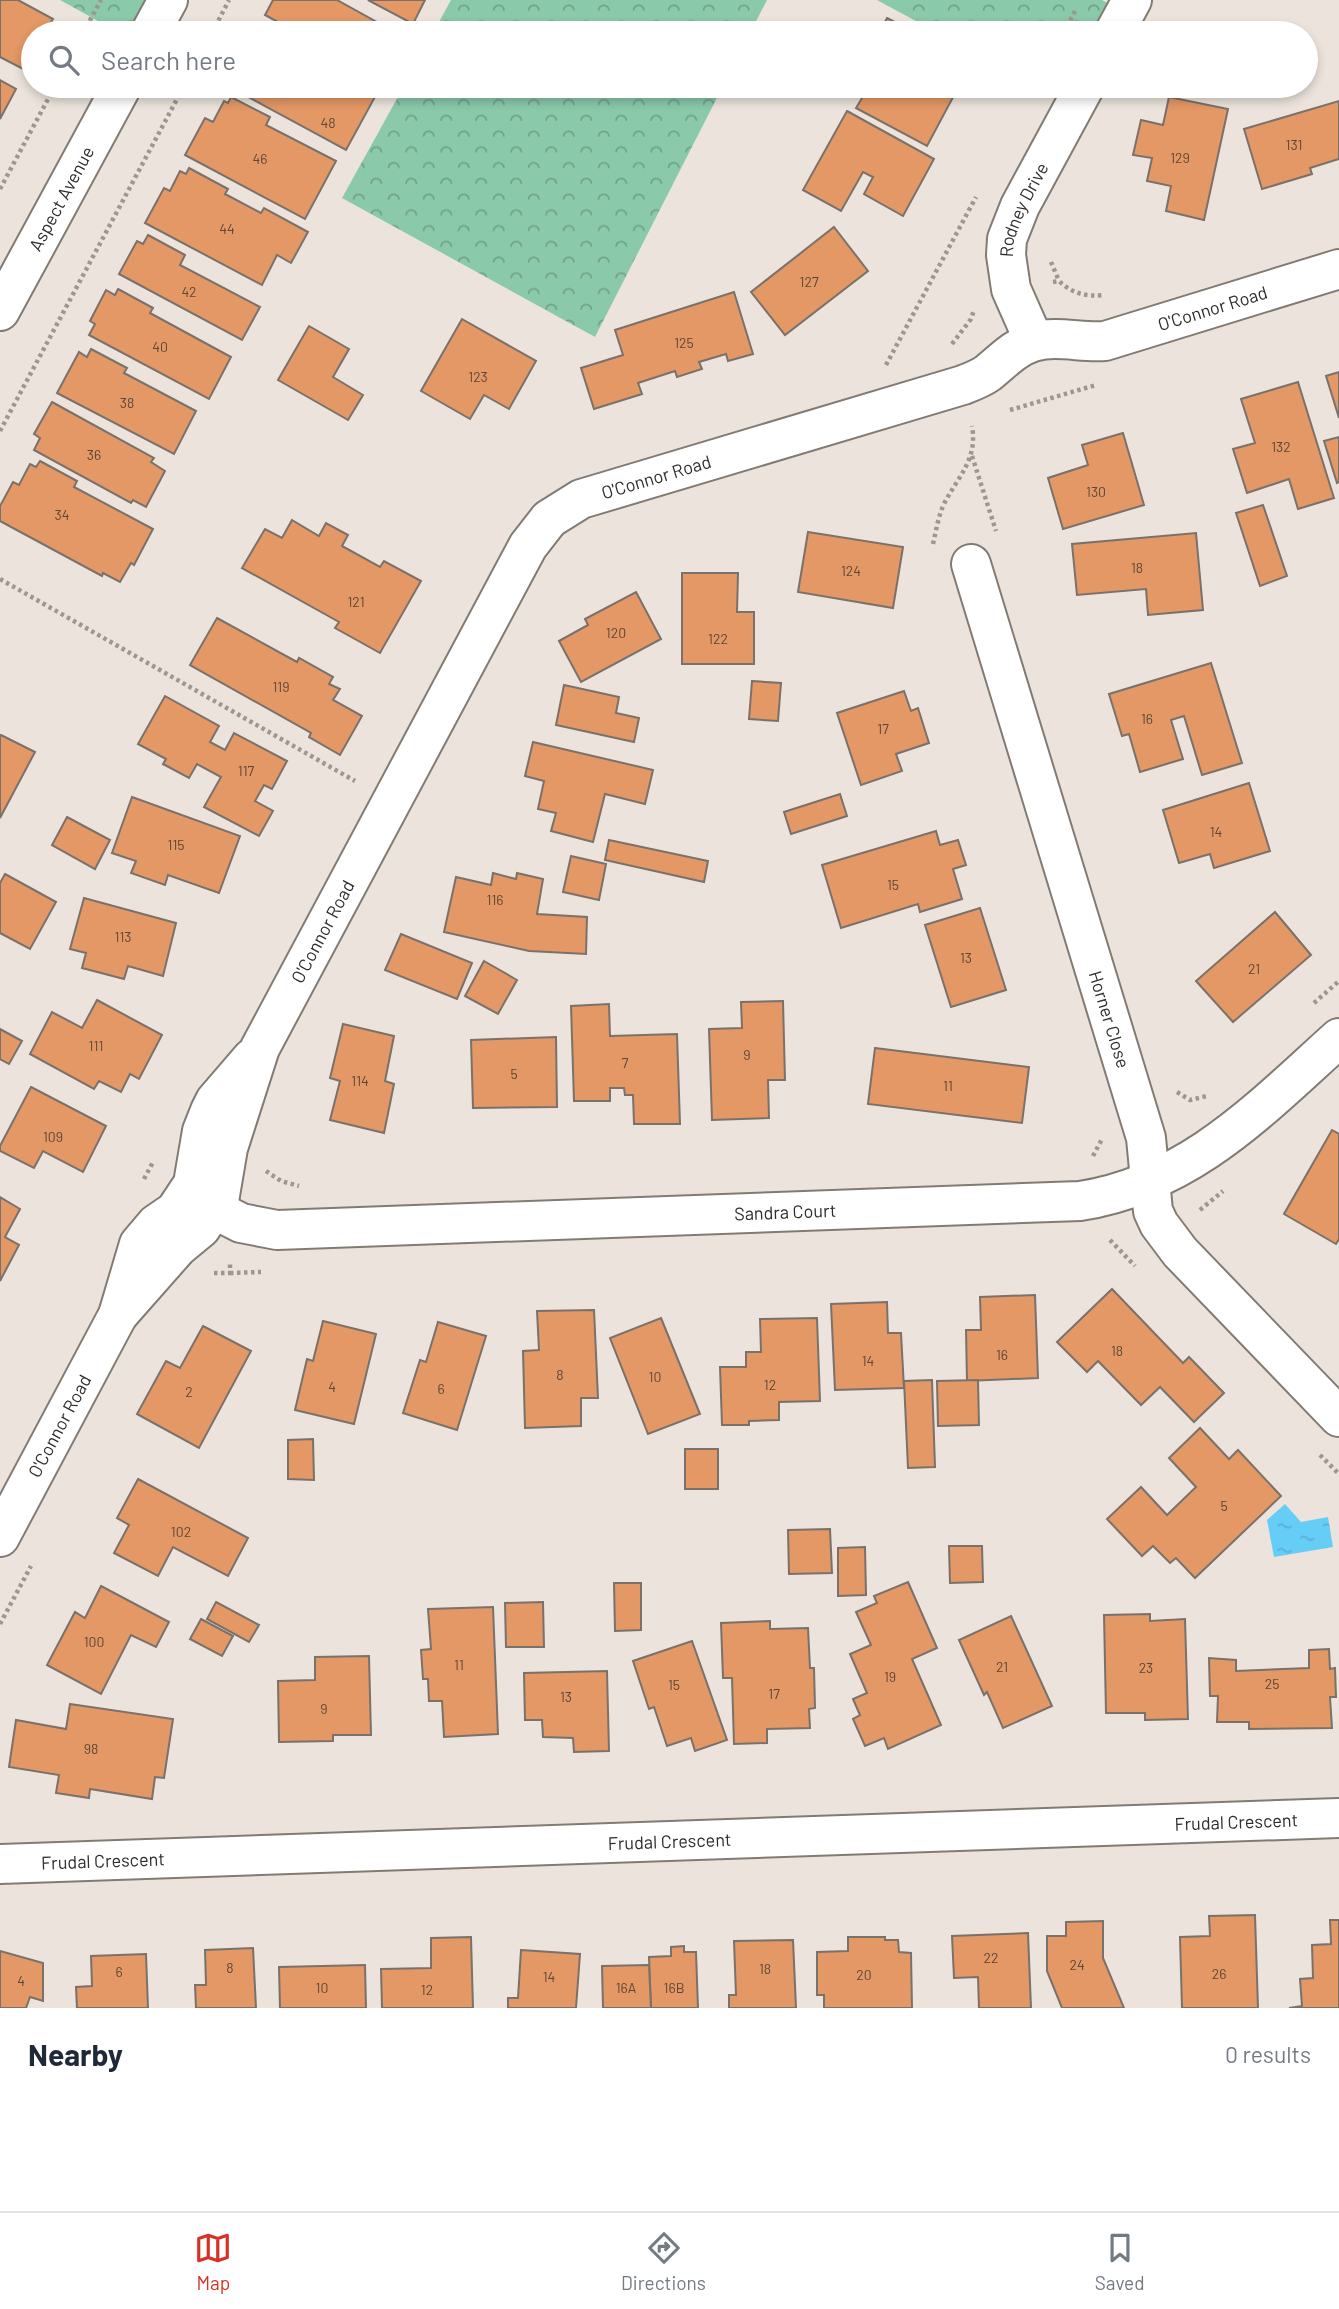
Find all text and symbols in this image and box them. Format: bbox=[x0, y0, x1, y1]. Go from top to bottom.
search box bbox=[21, 21, 1318, 98]
icon: search bbox=[45, 41, 83, 79]
text: Search here bbox=[101, 44, 236, 75]
house number: 48 bbox=[320, 114, 336, 131]
house number: 131 bbox=[1286, 136, 1302, 153]
street label: Aspect Avenue bbox=[24, 142, 98, 255]
house number: 129 bbox=[1170, 149, 1190, 166]
house number: 46 bbox=[253, 150, 267, 167]
street label: Rodney Drive bbox=[995, 158, 1053, 258]
house number: 44 bbox=[219, 220, 235, 237]
house number: 127 bbox=[799, 273, 819, 290]
street label: O'Connor Road bbox=[1155, 281, 1270, 335]
house number: 42 bbox=[181, 283, 197, 300]
house number: 125 bbox=[674, 334, 694, 351]
house number: 40 bbox=[152, 338, 168, 355]
house number: 123 bbox=[468, 368, 488, 385]
house number: 38 bbox=[120, 394, 134, 411]
house number: 132 bbox=[1271, 438, 1291, 455]
house number: 36 bbox=[87, 446, 101, 463]
street label: O'Connor Road bbox=[599, 450, 713, 503]
house number: 130 bbox=[1086, 483, 1106, 500]
house number: 34 bbox=[55, 506, 69, 523]
house number: 18 bbox=[1131, 559, 1143, 576]
house number: 124 bbox=[841, 562, 861, 579]
house number: 121 bbox=[347, 593, 365, 610]
house number: 120 bbox=[606, 624, 626, 641]
house number: 122 bbox=[708, 630, 728, 647]
house number: 119 bbox=[272, 678, 290, 695]
house number: 16 bbox=[1141, 710, 1153, 727]
house number: 17 bbox=[877, 720, 889, 737]
house number: 117 bbox=[238, 762, 255, 779]
house number: 14 bbox=[1210, 823, 1222, 840]
house number: 115 bbox=[167, 836, 185, 853]
street label: O'Connor Road bbox=[286, 876, 359, 987]
house number: 15 bbox=[887, 876, 899, 893]
house number: 116 bbox=[486, 891, 504, 908]
house number: 113 bbox=[114, 928, 132, 945]
house number: 13 bbox=[960, 949, 972, 966]
house number: 21 bbox=[1248, 960, 1260, 977]
street label: Horner Close bbox=[1085, 968, 1135, 1071]
house number: 111 bbox=[89, 1037, 103, 1054]
house number: 9 bbox=[743, 1046, 751, 1063]
house number: 7 bbox=[622, 1054, 629, 1071]
house number: 5 bbox=[510, 1065, 518, 1082]
house number: 114 bbox=[351, 1072, 369, 1089]
house number: 11 bbox=[943, 1077, 953, 1094]
house number: 109 bbox=[43, 1128, 63, 1145]
street label: Sandra Court bbox=[734, 1199, 837, 1224]
house number: 18 bbox=[1111, 1342, 1123, 1359]
house number: 16 bbox=[996, 1346, 1008, 1363]
house number: 14 bbox=[862, 1352, 874, 1369]
house number: 8 bbox=[556, 1366, 564, 1383]
house number: 10 bbox=[649, 1368, 661, 1385]
street label: O'Connor Road bbox=[23, 1371, 95, 1481]
house number: 12 bbox=[764, 1376, 776, 1393]
house number: 4 bbox=[328, 1378, 336, 1395]
house number: 6 bbox=[437, 1380, 445, 1397]
house number: 2 bbox=[185, 1383, 193, 1400]
house number: 5 bbox=[1220, 1497, 1228, 1514]
house number: 102 bbox=[171, 1523, 191, 1540]
house number: 100 bbox=[84, 1633, 104, 1650]
house number: 11 bbox=[454, 1656, 464, 1673]
house number: 21 bbox=[996, 1658, 1008, 1675]
house number: 23 bbox=[1139, 1659, 1153, 1676]
house number: 19 bbox=[884, 1668, 896, 1685]
house number: 25 bbox=[1265, 1675, 1279, 1692]
house number: 15 bbox=[668, 1676, 680, 1693]
house number: 17 bbox=[768, 1685, 780, 1702]
house number: 13 bbox=[560, 1688, 572, 1705]
house number: 9 bbox=[320, 1700, 328, 1717]
house number: 98 bbox=[84, 1740, 98, 1757]
street label: Frudal Crescent bbox=[1174, 1808, 1298, 1835]
street label: Frudal Crescent bbox=[607, 1828, 732, 1854]
street label: Frudal Crescent bbox=[41, 1847, 165, 1874]
house number: 22 bbox=[983, 1949, 999, 1966]
house number: 24 bbox=[1069, 1956, 1085, 1973]
house number: 8 bbox=[226, 1959, 234, 1976]
house number: 18 bbox=[759, 1960, 771, 1977]
house number: 6 bbox=[115, 1963, 123, 1980]
house number: 26 bbox=[1212, 1965, 1226, 1982]
house number: 20 bbox=[856, 1966, 872, 1983]
house number: 14 bbox=[543, 1968, 555, 1985]
house number: 4 bbox=[17, 1972, 25, 1989]
house number: 10 bbox=[316, 1979, 328, 1996]
house number: 16A bbox=[616, 1979, 637, 1996]
house number: 16B bbox=[664, 1979, 684, 1996]
house number: 12 bbox=[421, 1981, 433, 1998]
text: Nearby bbox=[28, 2036, 123, 2072]
text: 0 results bbox=[1225, 2040, 1311, 2068]
tab: Map bbox=[194, 2229, 232, 2294]
tab: Directions bbox=[621, 2229, 706, 2294]
tab: Saved bbox=[1095, 2229, 1145, 2294]

